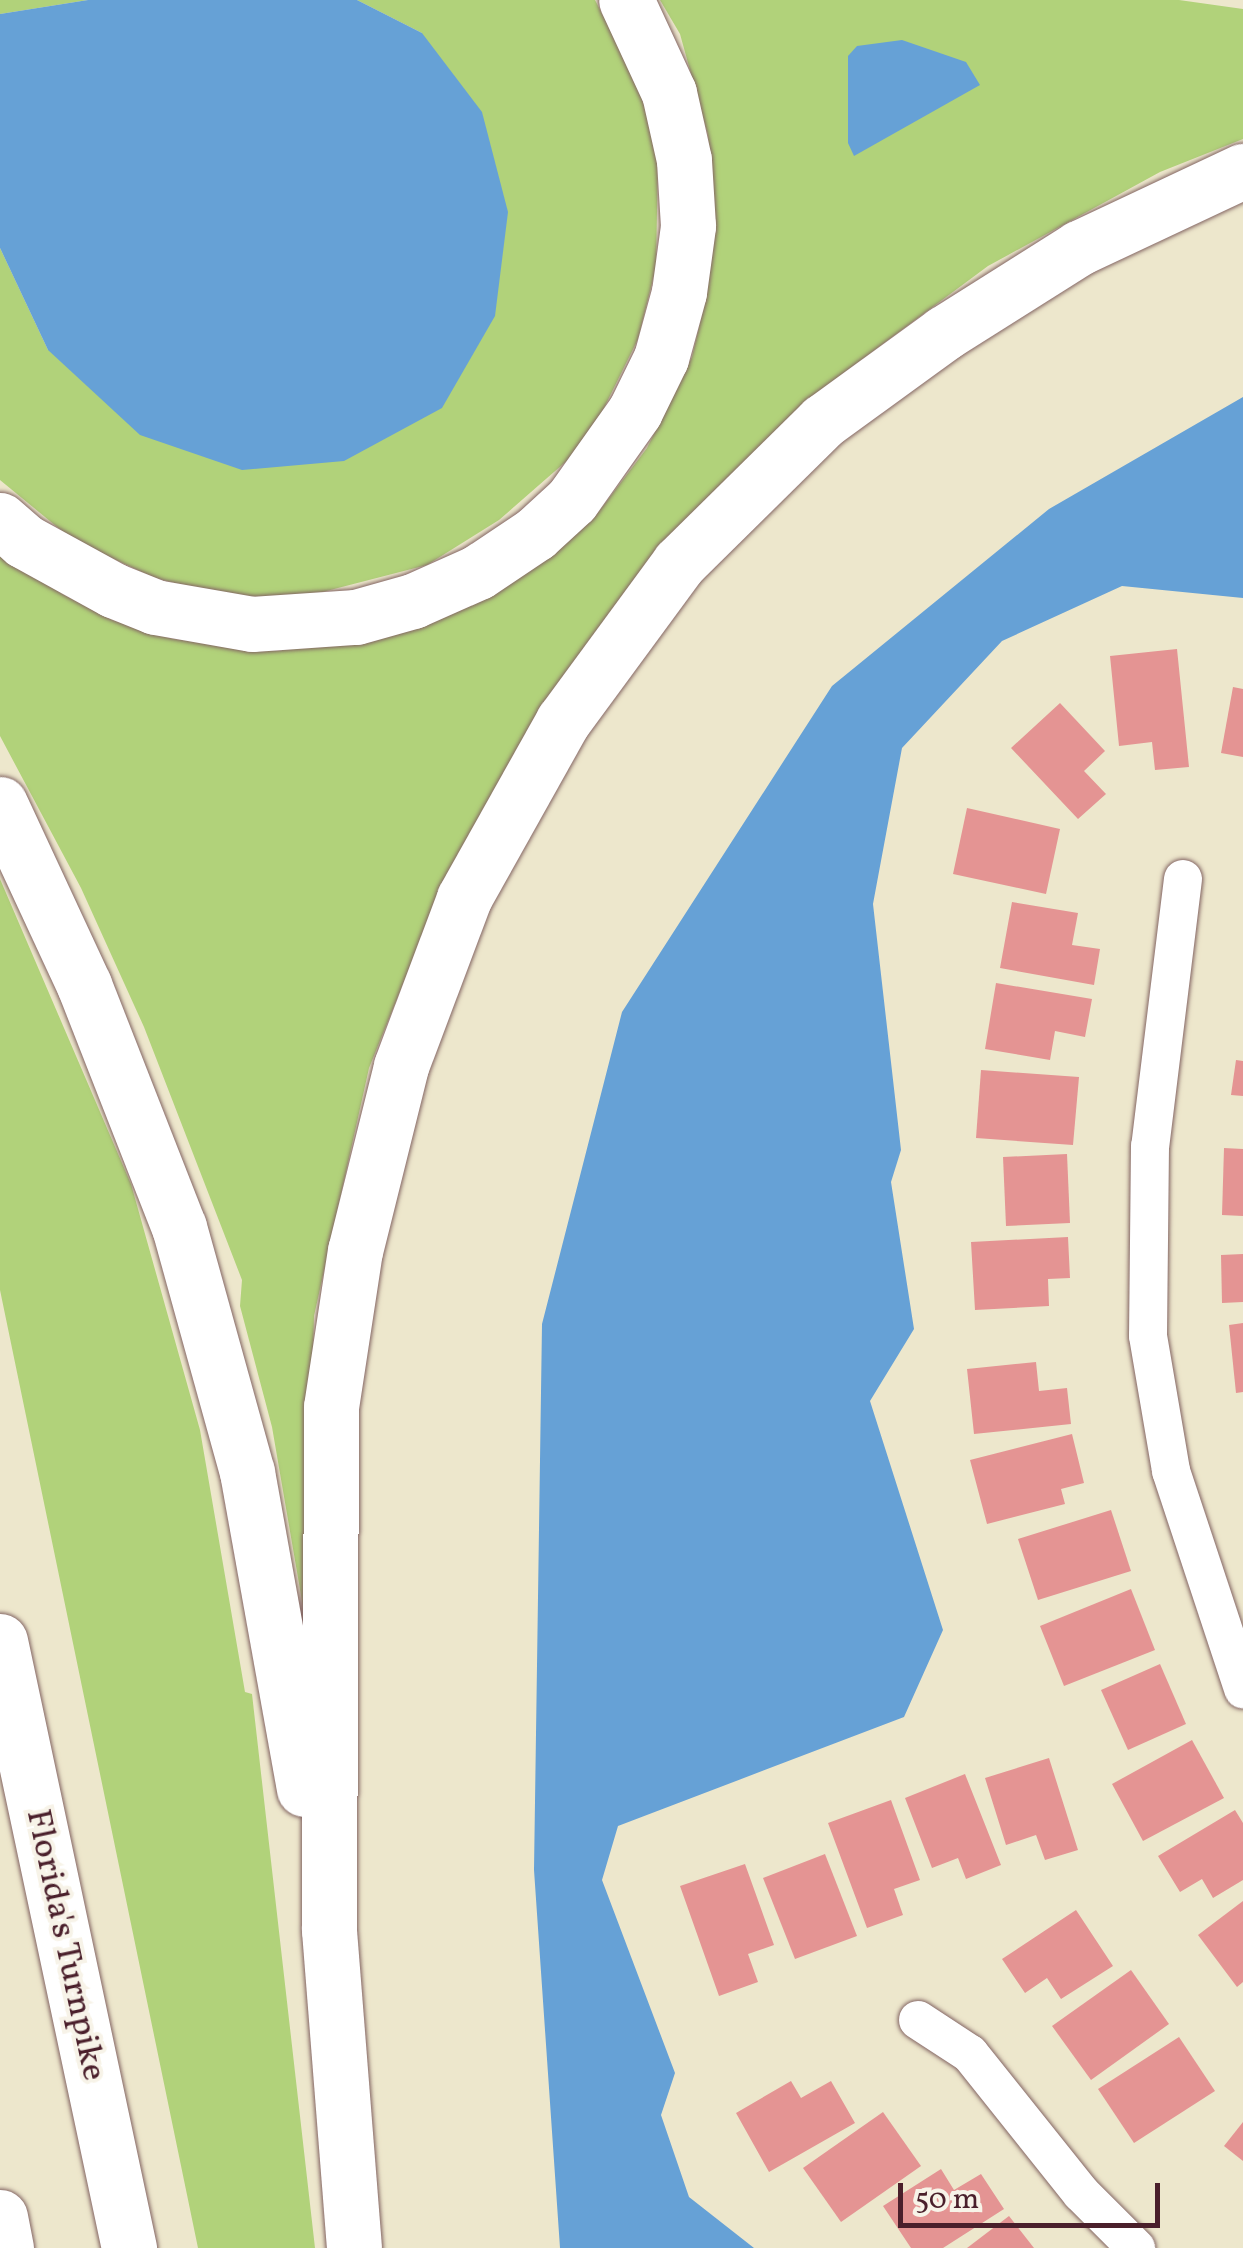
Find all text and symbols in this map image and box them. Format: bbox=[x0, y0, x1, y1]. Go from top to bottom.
street label: Florida's Turnpike bbox=[16, 1805, 114, 2085]
scale bar bbox=[903, 2163, 1166, 2225]
text: 50 m bbox=[915, 2179, 979, 2221]

